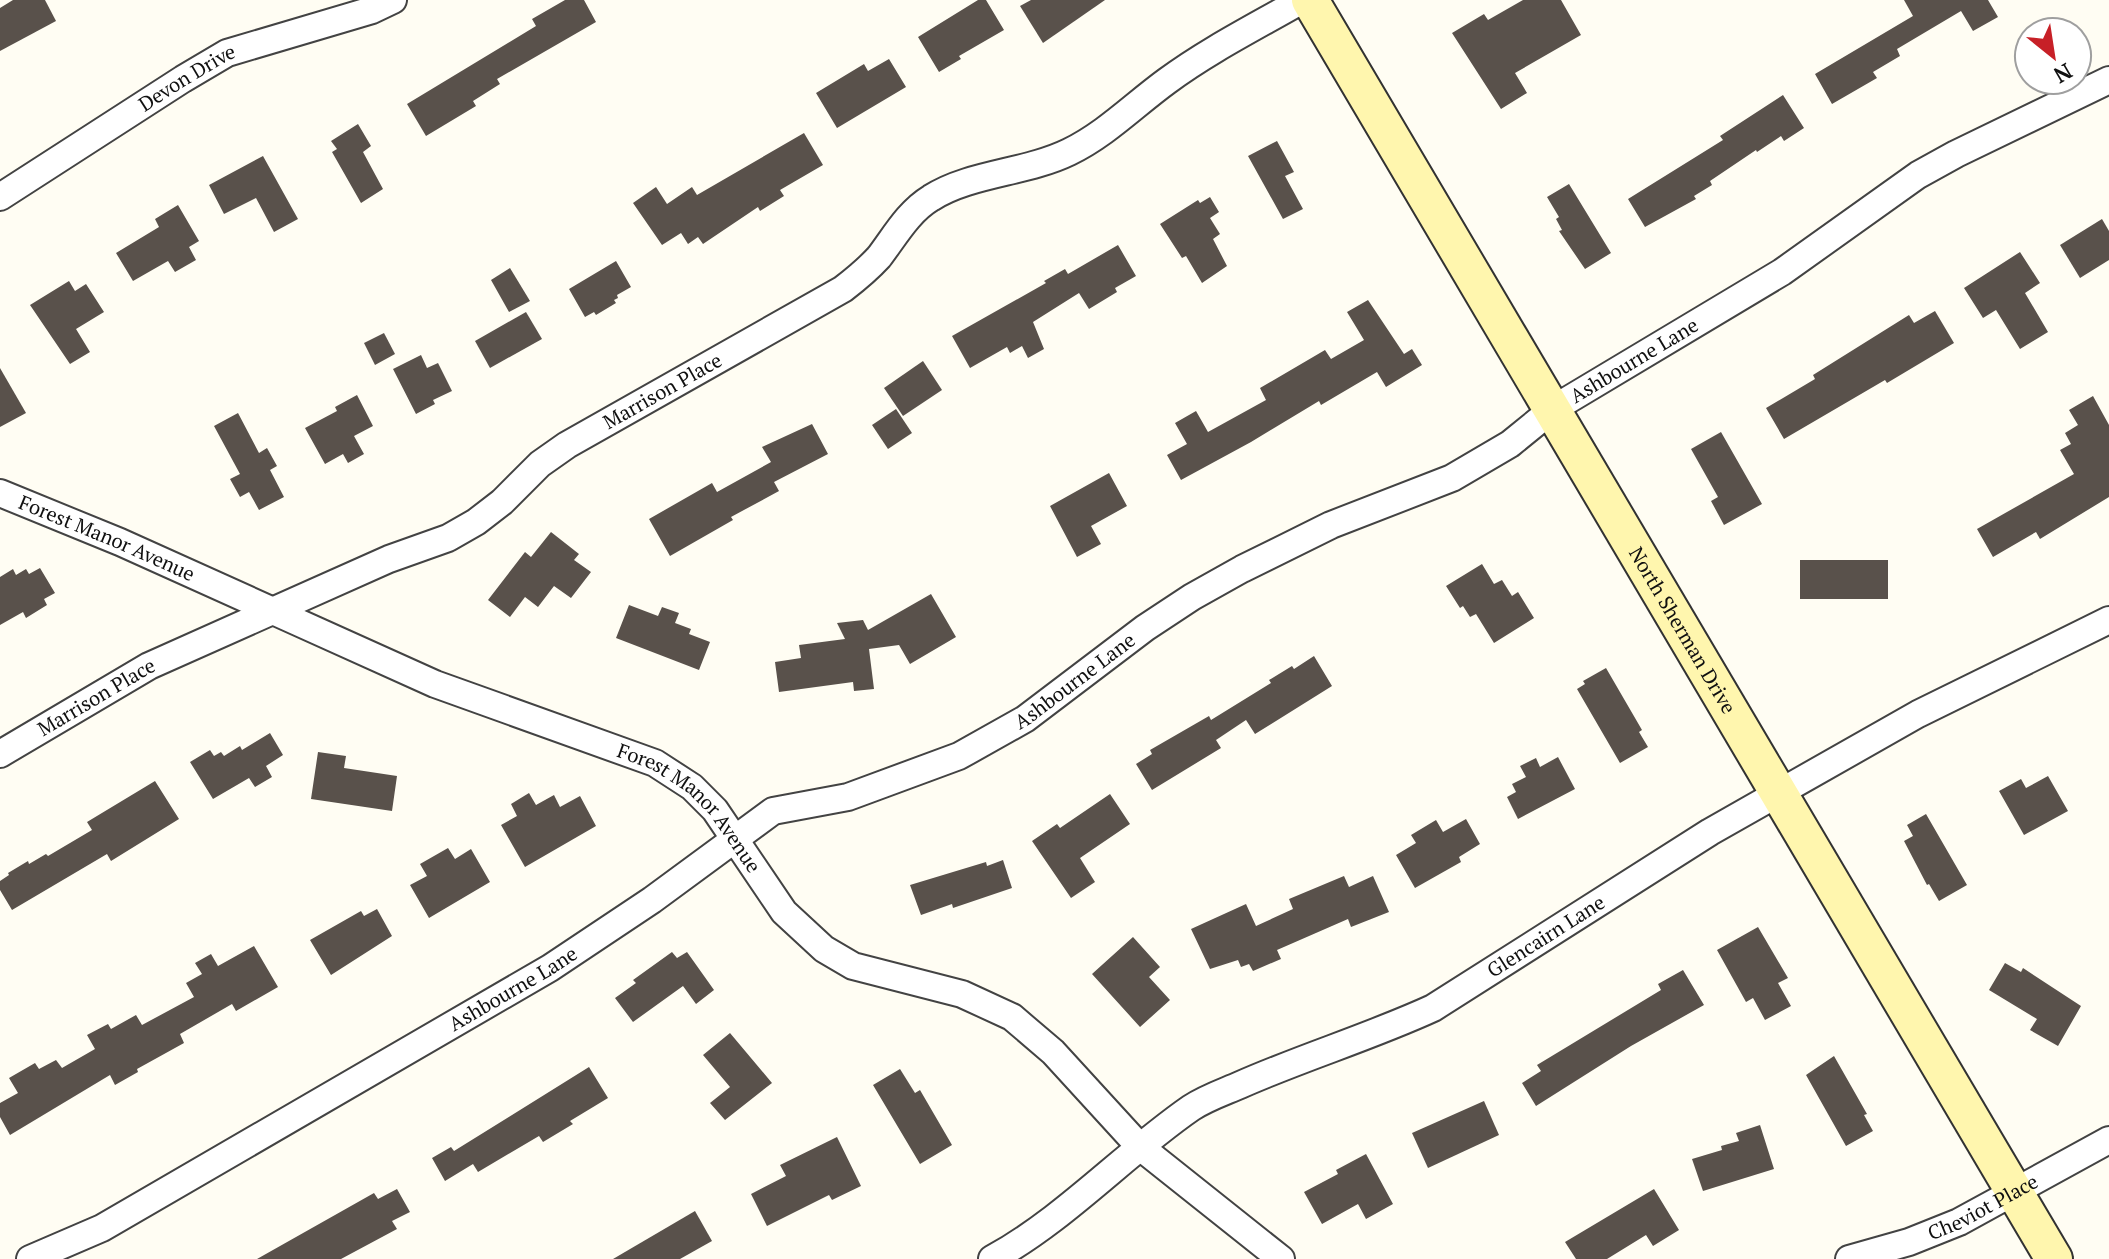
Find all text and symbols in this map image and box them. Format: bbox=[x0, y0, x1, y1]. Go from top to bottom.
north arrow bbox=[2013, 16, 2093, 96]
street label: Devon Drive bbox=[133, 37, 238, 117]
text: N bbox=[2049, 57, 2078, 91]
street label: Ashbourne Lane bbox=[1565, 311, 1703, 409]
street label: Marrison Place bbox=[598, 346, 727, 435]
street label: Forest Manor Avenue bbox=[15, 488, 199, 587]
street label: North Sherman Drive bbox=[1623, 541, 1743, 718]
street label: Ashbourne Lane bbox=[1009, 626, 1141, 735]
street label: Marrison Place bbox=[32, 651, 159, 742]
street label: Forest Manor Avenue bbox=[614, 737, 767, 878]
street label: Glencairn Lane bbox=[1482, 888, 1610, 983]
street label: Ashbourne Lane bbox=[444, 940, 582, 1037]
street label: Cheviot Place bbox=[1924, 1167, 2043, 1246]

